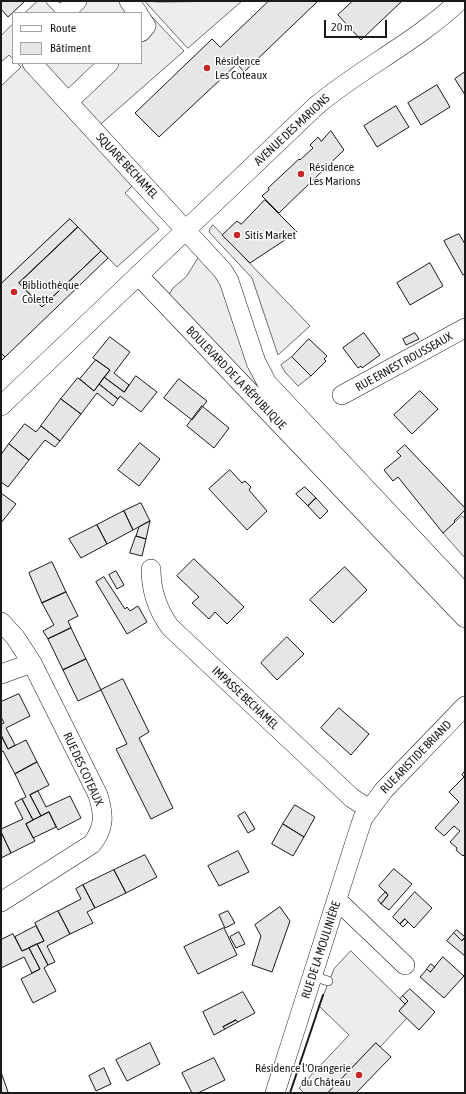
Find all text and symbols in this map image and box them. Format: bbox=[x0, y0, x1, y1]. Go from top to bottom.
legend bbox=[12, 12, 142, 64]
scale bar bbox=[326, 12, 389, 38]
text: 20 m bbox=[331, 20, 353, 34]
text: Route bbox=[50, 21, 76, 35]
text: Bâtiment bbox=[50, 41, 91, 55]
place label: Résidence Les Coteaux bbox=[215, 54, 267, 82]
marker: Résidence Les Coteaux bbox=[202, 63, 212, 73]
street label: AVENUE DES MARIONS bbox=[251, 91, 333, 169]
street label: SQUARE BECHAMEL bbox=[93, 130, 161, 202]
place label: Résidence Les Marions bbox=[309, 160, 361, 188]
marker: Résidence Les Marions bbox=[296, 169, 306, 179]
place label: Sitis Market bbox=[245, 228, 296, 242]
marker: Sitis Market bbox=[232, 230, 242, 240]
place label: Bibliothèque Colette bbox=[22, 278, 79, 306]
marker: Bibliothèque Colette bbox=[9, 287, 19, 297]
street label: BOULEVARD DE LA RÉPUBLIQUE bbox=[183, 323, 289, 433]
street label: RUE ERNEST ROUSSEAUX bbox=[353, 329, 455, 395]
street label: IMPASSE BECHAMEL bbox=[209, 663, 281, 733]
street label: RUE ARISTIDE BRIAND bbox=[377, 717, 455, 797]
street label: RUE DES COTEAUX bbox=[60, 730, 106, 808]
street label: RUE DE LA MOULINIÈRE bbox=[298, 899, 344, 1001]
place label: Résidence l'Orangerie du Château bbox=[255, 1061, 351, 1089]
marker: Résidence l'Orangerie du Château bbox=[354, 1070, 364, 1080]

